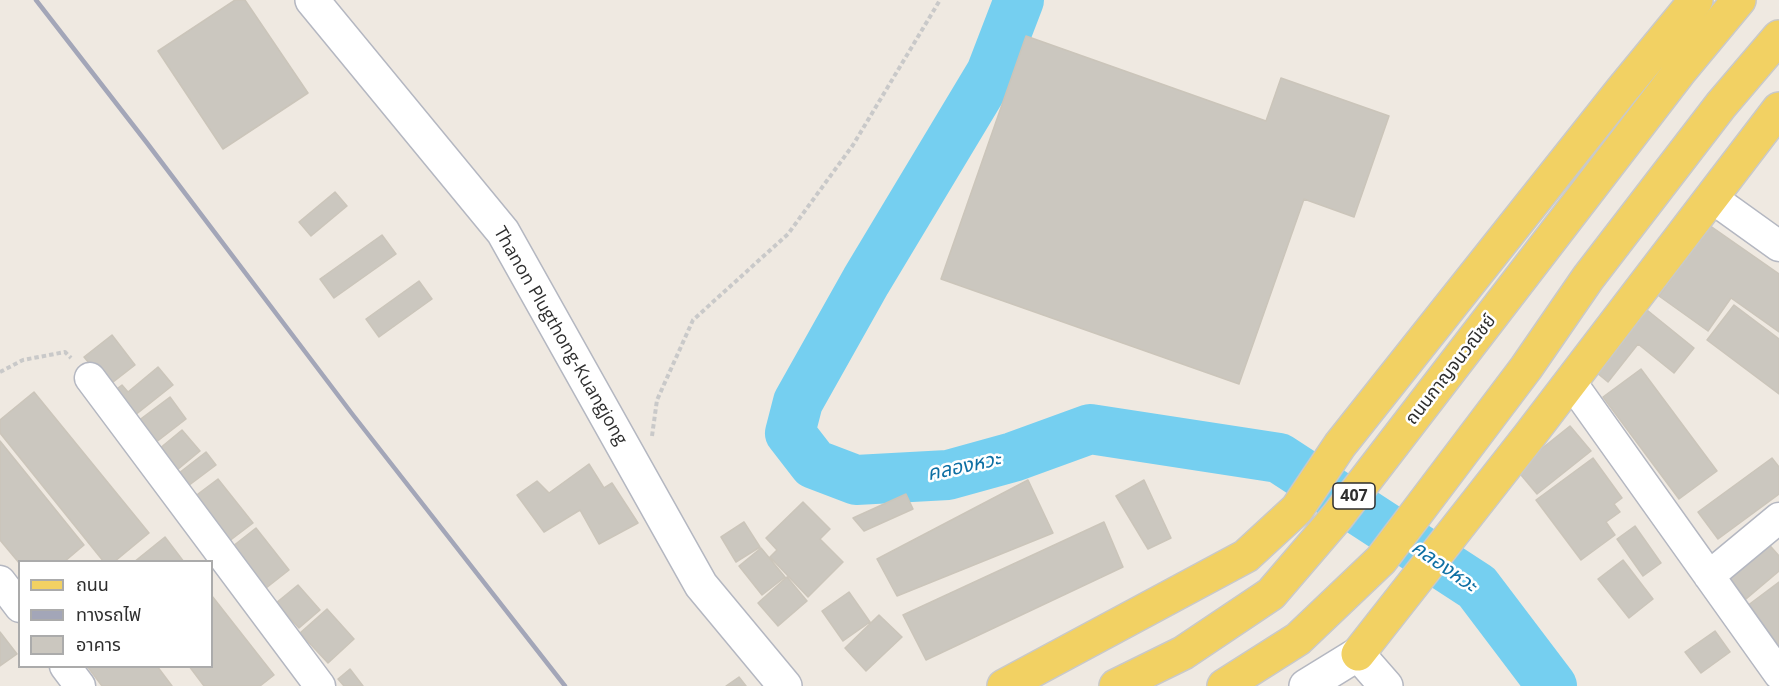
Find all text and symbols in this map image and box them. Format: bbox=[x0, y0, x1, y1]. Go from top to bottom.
street label: Thanon Plugthong-Kuangjong bbox=[488, 223, 632, 449]
street label: ถนนกาญจนวณิชย์ bbox=[1401, 311, 1501, 429]
water label: คลองหวะ bbox=[925, 448, 1003, 486]
road number: 407 bbox=[1333, 483, 1375, 509]
water label: คลองหวะ bbox=[1407, 536, 1481, 598]
legend bbox=[18, 560, 213, 668]
text: ถนน bbox=[76, 572, 109, 596]
text: ทางรถไฟ bbox=[76, 602, 141, 626]
text: อาคาร bbox=[76, 632, 121, 656]

